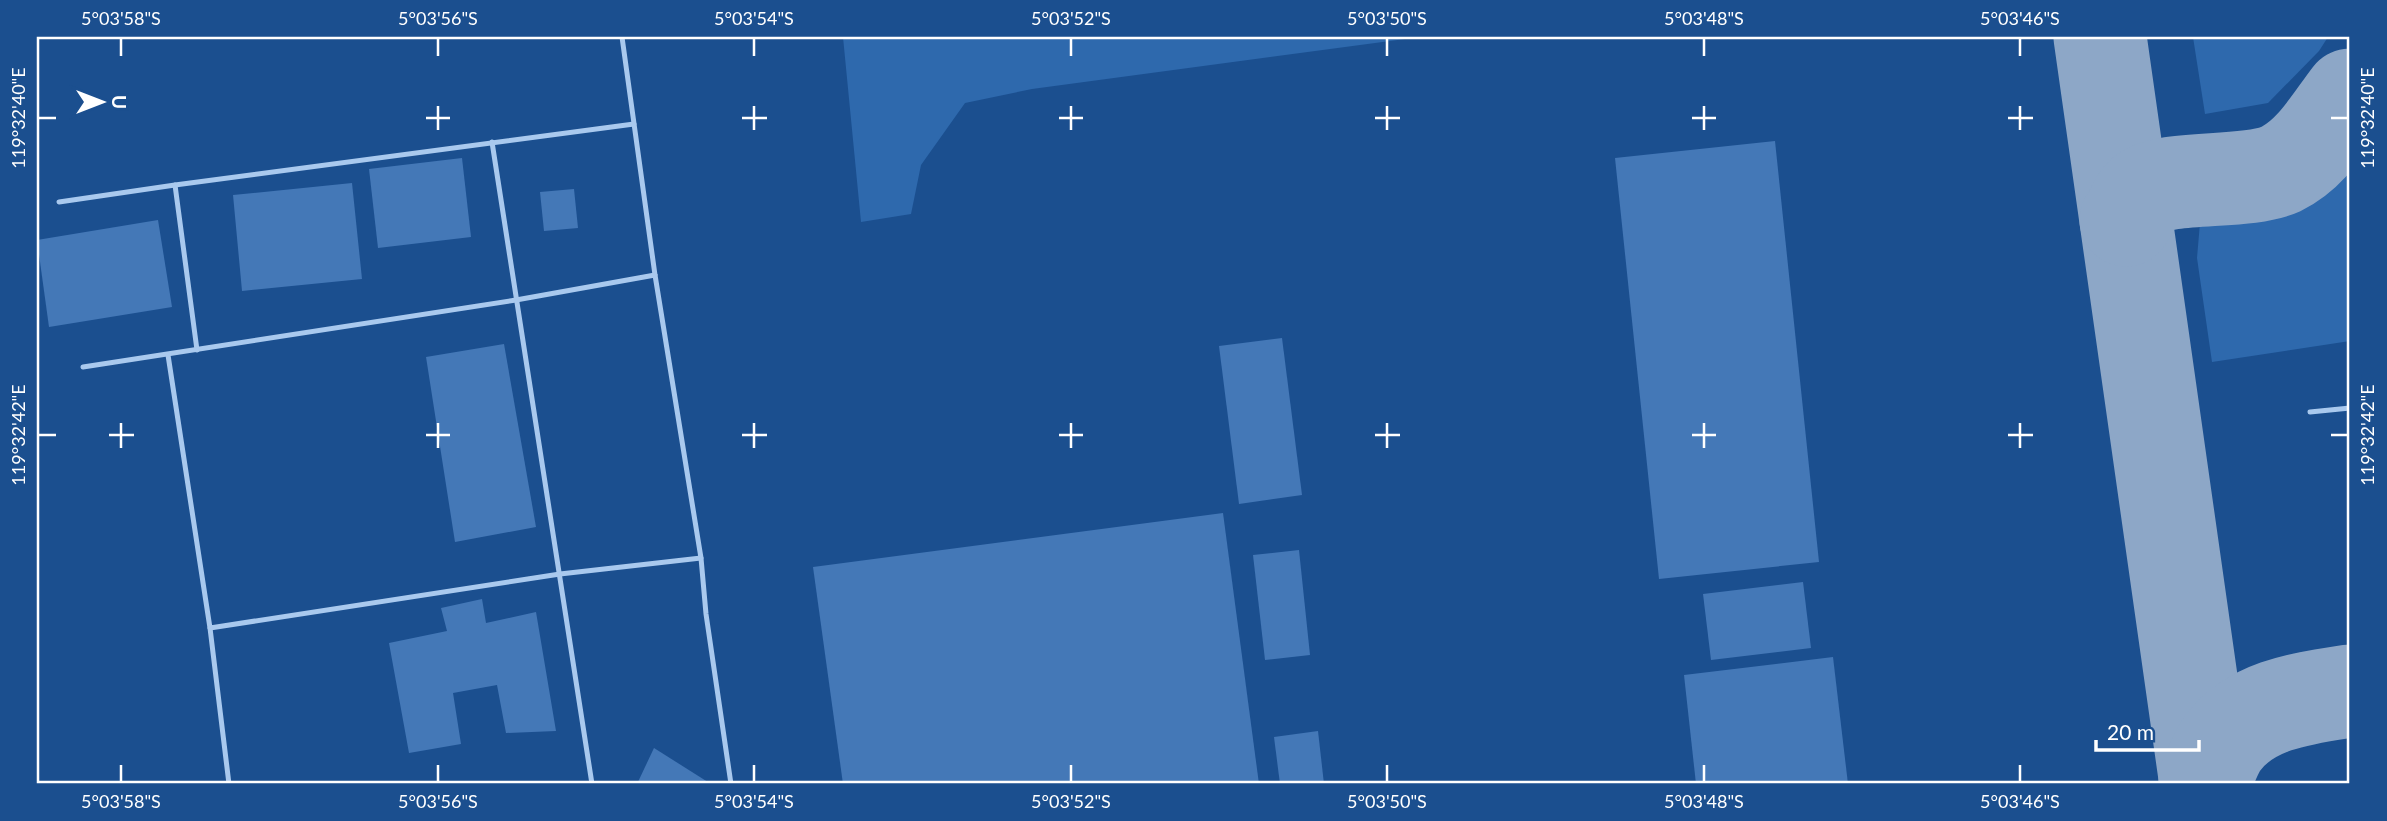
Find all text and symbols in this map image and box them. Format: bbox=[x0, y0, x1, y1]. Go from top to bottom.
text: 5°03'58"S bbox=[81, 7, 161, 29]
text: 5°03'56"S bbox=[398, 7, 478, 29]
text: 5°03'54"S bbox=[714, 7, 794, 29]
text: 5°03'52"S bbox=[1031, 7, 1111, 29]
text: 5°03'50"S bbox=[1347, 7, 1427, 29]
text: 5°03'48"S bbox=[1664, 7, 1744, 29]
text: 5°03'46"S bbox=[1980, 7, 2060, 29]
north arrow bbox=[66, 66, 136, 136]
text: 119°32'40"E bbox=[7, 67, 29, 169]
text: 119°32'40"E bbox=[2356, 67, 2378, 169]
text: U bbox=[108, 95, 131, 109]
text: 119°32'42"E bbox=[7, 384, 29, 486]
text: 119°32'42"E bbox=[2356, 384, 2378, 486]
scale bar bbox=[2096, 709, 2200, 753]
text: 20 m bbox=[2107, 719, 2154, 744]
text: 5°03'58"S bbox=[81, 790, 161, 812]
text: 5°03'56"S bbox=[398, 790, 478, 812]
text: 5°03'54"S bbox=[714, 790, 794, 812]
text: 5°03'52"S bbox=[1031, 790, 1111, 812]
text: 5°03'50"S bbox=[1347, 790, 1427, 812]
text: 5°03'48"S bbox=[1664, 790, 1744, 812]
text: 5°03'46"S bbox=[1980, 790, 2060, 812]

